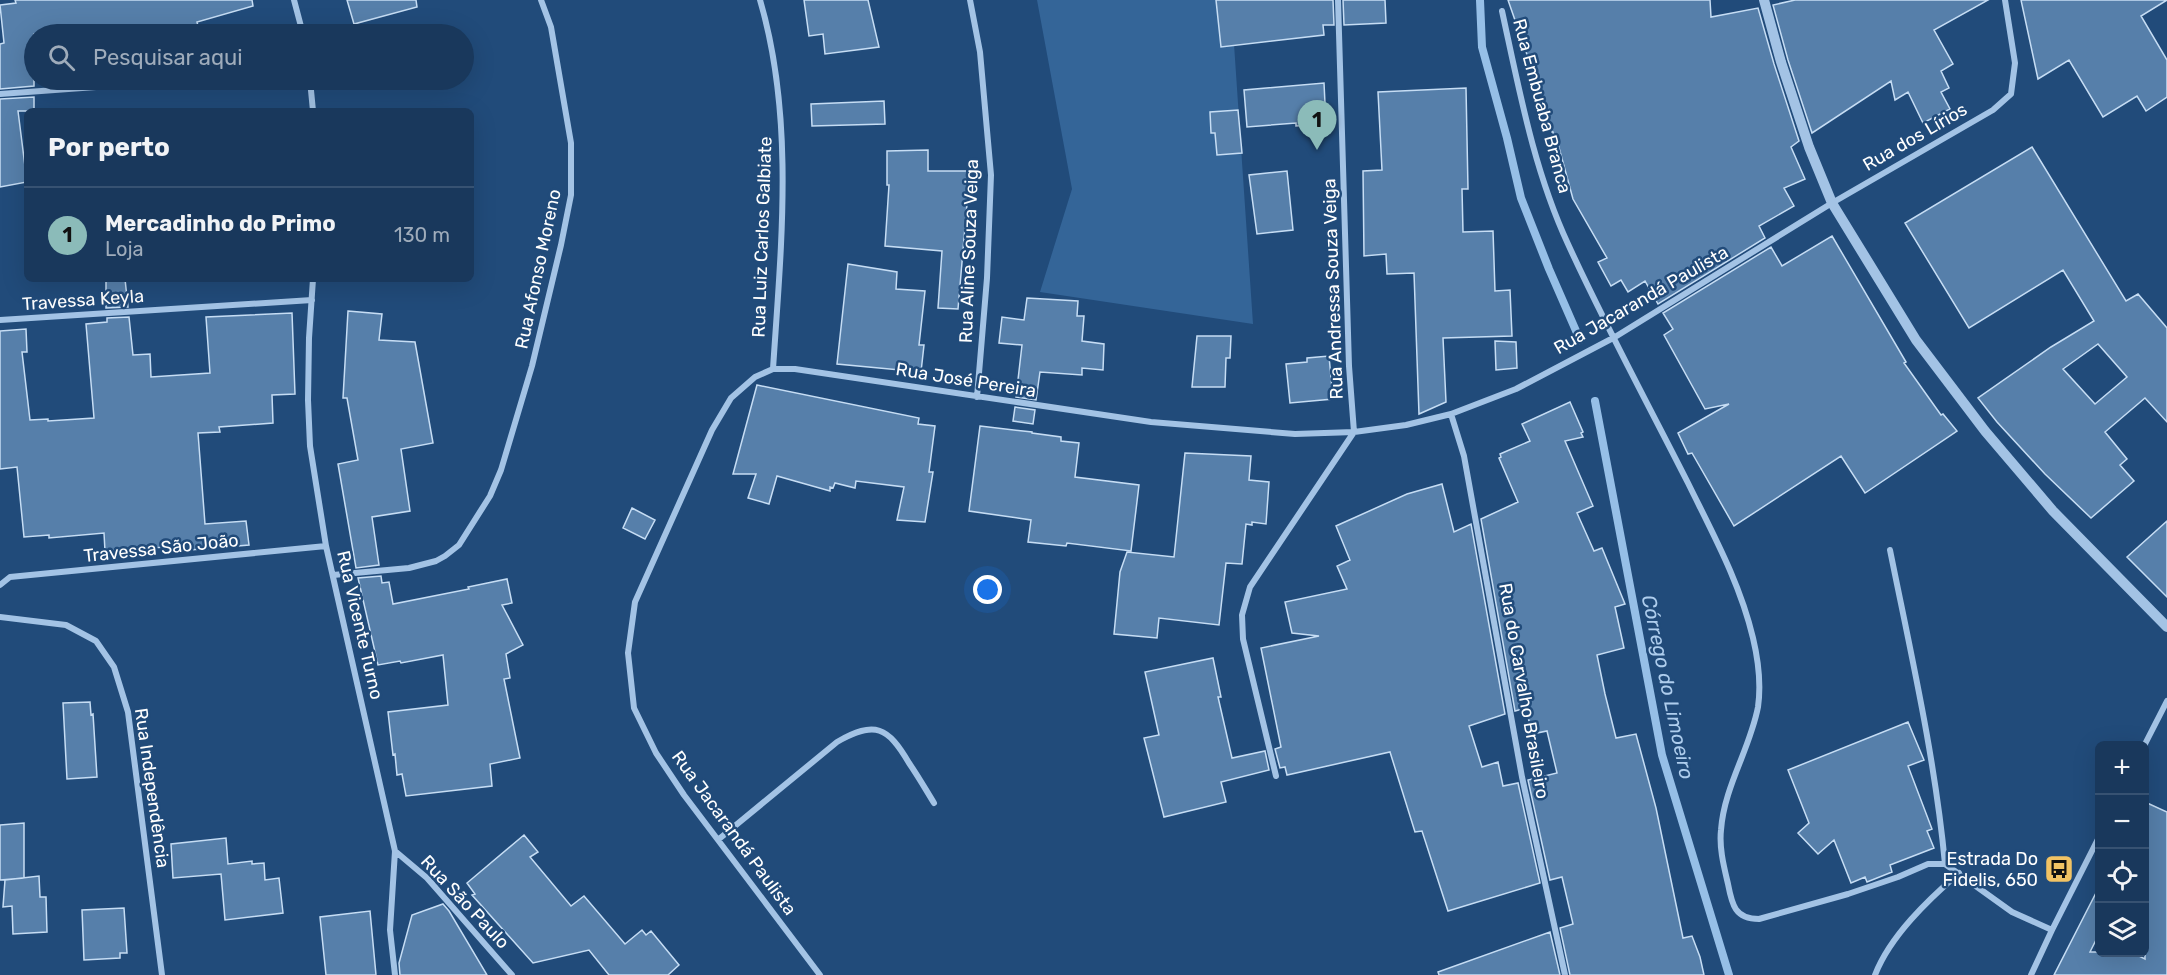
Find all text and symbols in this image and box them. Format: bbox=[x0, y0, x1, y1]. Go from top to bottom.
street label: Rua Embuaba Branca bbox=[1508, 16, 1576, 196]
search box bbox=[24, 24, 474, 90]
icon: search bbox=[45, 41, 78, 74]
text: Pesquisar aqui bbox=[93, 44, 243, 71]
street label: Rua dos Lírios bbox=[1859, 98, 1971, 176]
pin: 1 bbox=[1298, 100, 1336, 150]
text: Por perto bbox=[48, 132, 170, 163]
street label: Rua Luiz Carlos Galbiate bbox=[747, 136, 777, 338]
street label: Rua Aline Souza Veiga bbox=[955, 159, 983, 343]
street label: Rua Andressa Souza Veiga bbox=[1318, 178, 1348, 400]
street label: Rua Afonso Moreno bbox=[510, 187, 566, 351]
text: Mercadinho do Primo bbox=[105, 210, 336, 237]
text: 1 bbox=[63, 223, 72, 247]
text: 130 m bbox=[394, 223, 450, 247]
text: Loja bbox=[105, 237, 144, 261]
street label: Rua Jacarandá Paulista bbox=[1550, 241, 1732, 359]
street label: Travessa Keyla bbox=[21, 285, 145, 315]
street label: Rua José Pereira bbox=[894, 358, 1038, 402]
street label: Travessa São João bbox=[82, 529, 240, 567]
street label: Rua Vicente Turno bbox=[332, 548, 388, 702]
your location bbox=[973, 575, 1002, 604]
street label: Rua do Carvalho Brasileiro bbox=[1494, 581, 1554, 801]
water label: Córrego do Limoeiro bbox=[1637, 593, 1699, 781]
street label: Rua Independência bbox=[130, 707, 174, 869]
map controls bbox=[2095, 741, 2149, 957]
button: + bbox=[2095, 741, 2149, 795]
street label: Rua Jacarandá Paulista bbox=[667, 747, 801, 919]
button: − bbox=[2095, 795, 2149, 849]
place label: Estrada Do Fidelis, 650 bbox=[1943, 848, 2038, 891]
button: locate bbox=[2095, 849, 2149, 903]
street label: Rua São Paulo bbox=[416, 851, 514, 953]
bus stop icon: Estrada Do Fidelis, 650 bbox=[2043, 853, 2075, 885]
button: layers bbox=[2095, 903, 2149, 957]

